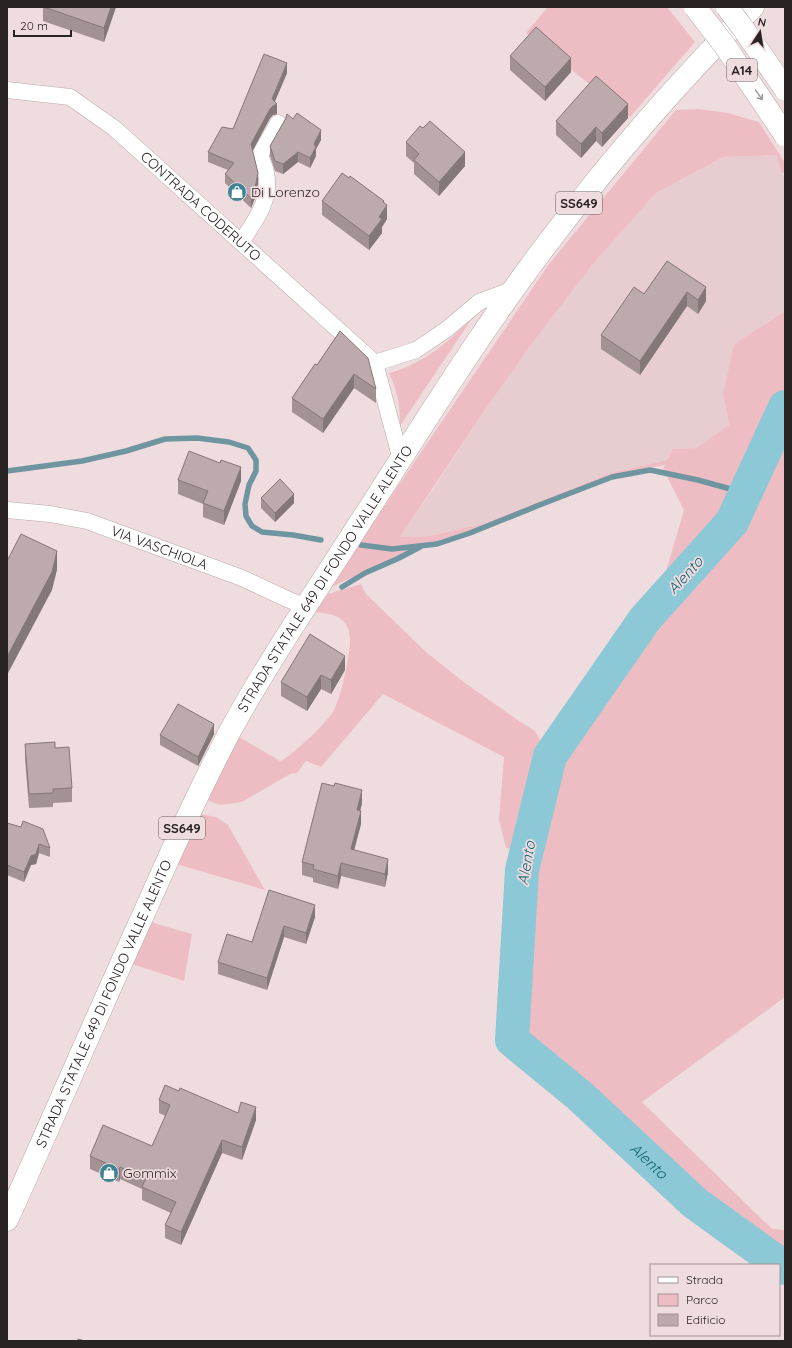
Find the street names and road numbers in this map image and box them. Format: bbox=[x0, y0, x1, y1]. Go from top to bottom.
road number: A14 bbox=[727, 59, 757, 81]
street label: CONTRADA CODERUTO bbox=[137, 147, 265, 265]
road number: SS649 bbox=[556, 192, 602, 214]
street label: STRADA STATALE 649 DI FONDO VALLE ALENTO bbox=[233, 442, 416, 716]
street label: VIA VASCHIOLA bbox=[109, 522, 210, 574]
road number: SS649 bbox=[159, 817, 205, 839]
street label: STRADA STATALE 649 DI FONDO VALLE ALENTO bbox=[32, 857, 176, 1150]

